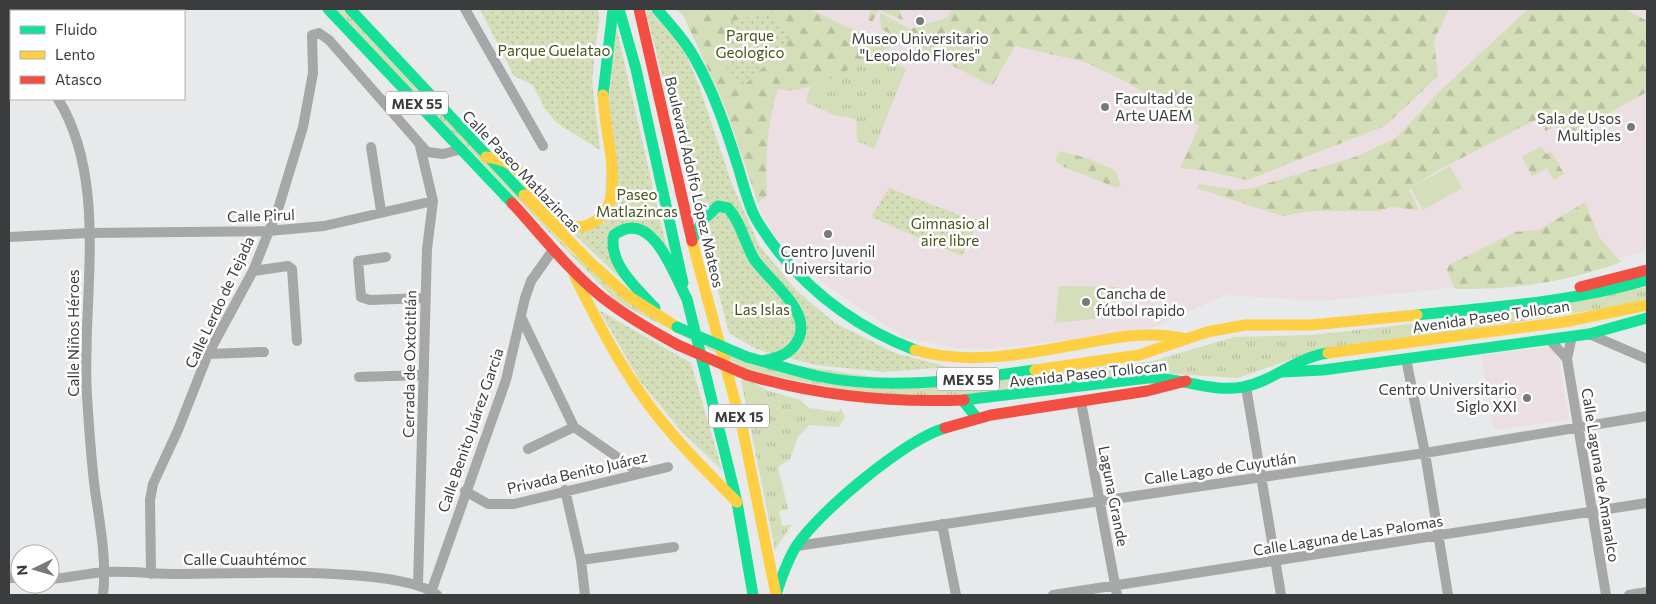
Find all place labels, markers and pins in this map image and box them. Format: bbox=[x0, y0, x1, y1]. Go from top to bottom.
marker: Museo Universitario "Leopoldo Flores" bbox=[914, 15, 926, 27]
place label: Museo Universitario "Leopoldo Flores" bbox=[851, 29, 989, 64]
place label: Facultad de Arte UAEM bbox=[1115, 89, 1193, 124]
marker: Facultad de Arte UAEM bbox=[1099, 101, 1111, 113]
place label: Sala de Usos Multiples bbox=[1537, 109, 1621, 144]
marker: Sala de Usos Multiples bbox=[1625, 121, 1637, 133]
marker: Centro Juvenil Universitario bbox=[822, 228, 834, 240]
place label: Centro Juvenil Universitario bbox=[781, 242, 875, 277]
place label: Cancha de fútbol rapido bbox=[1096, 284, 1185, 319]
marker: Cancha de fútbol rapido bbox=[1080, 296, 1092, 308]
place label: Centro Universitario Siglo XXI bbox=[1379, 380, 1517, 415]
marker: Centro Universitario Siglo XXI bbox=[1521, 392, 1533, 404]

